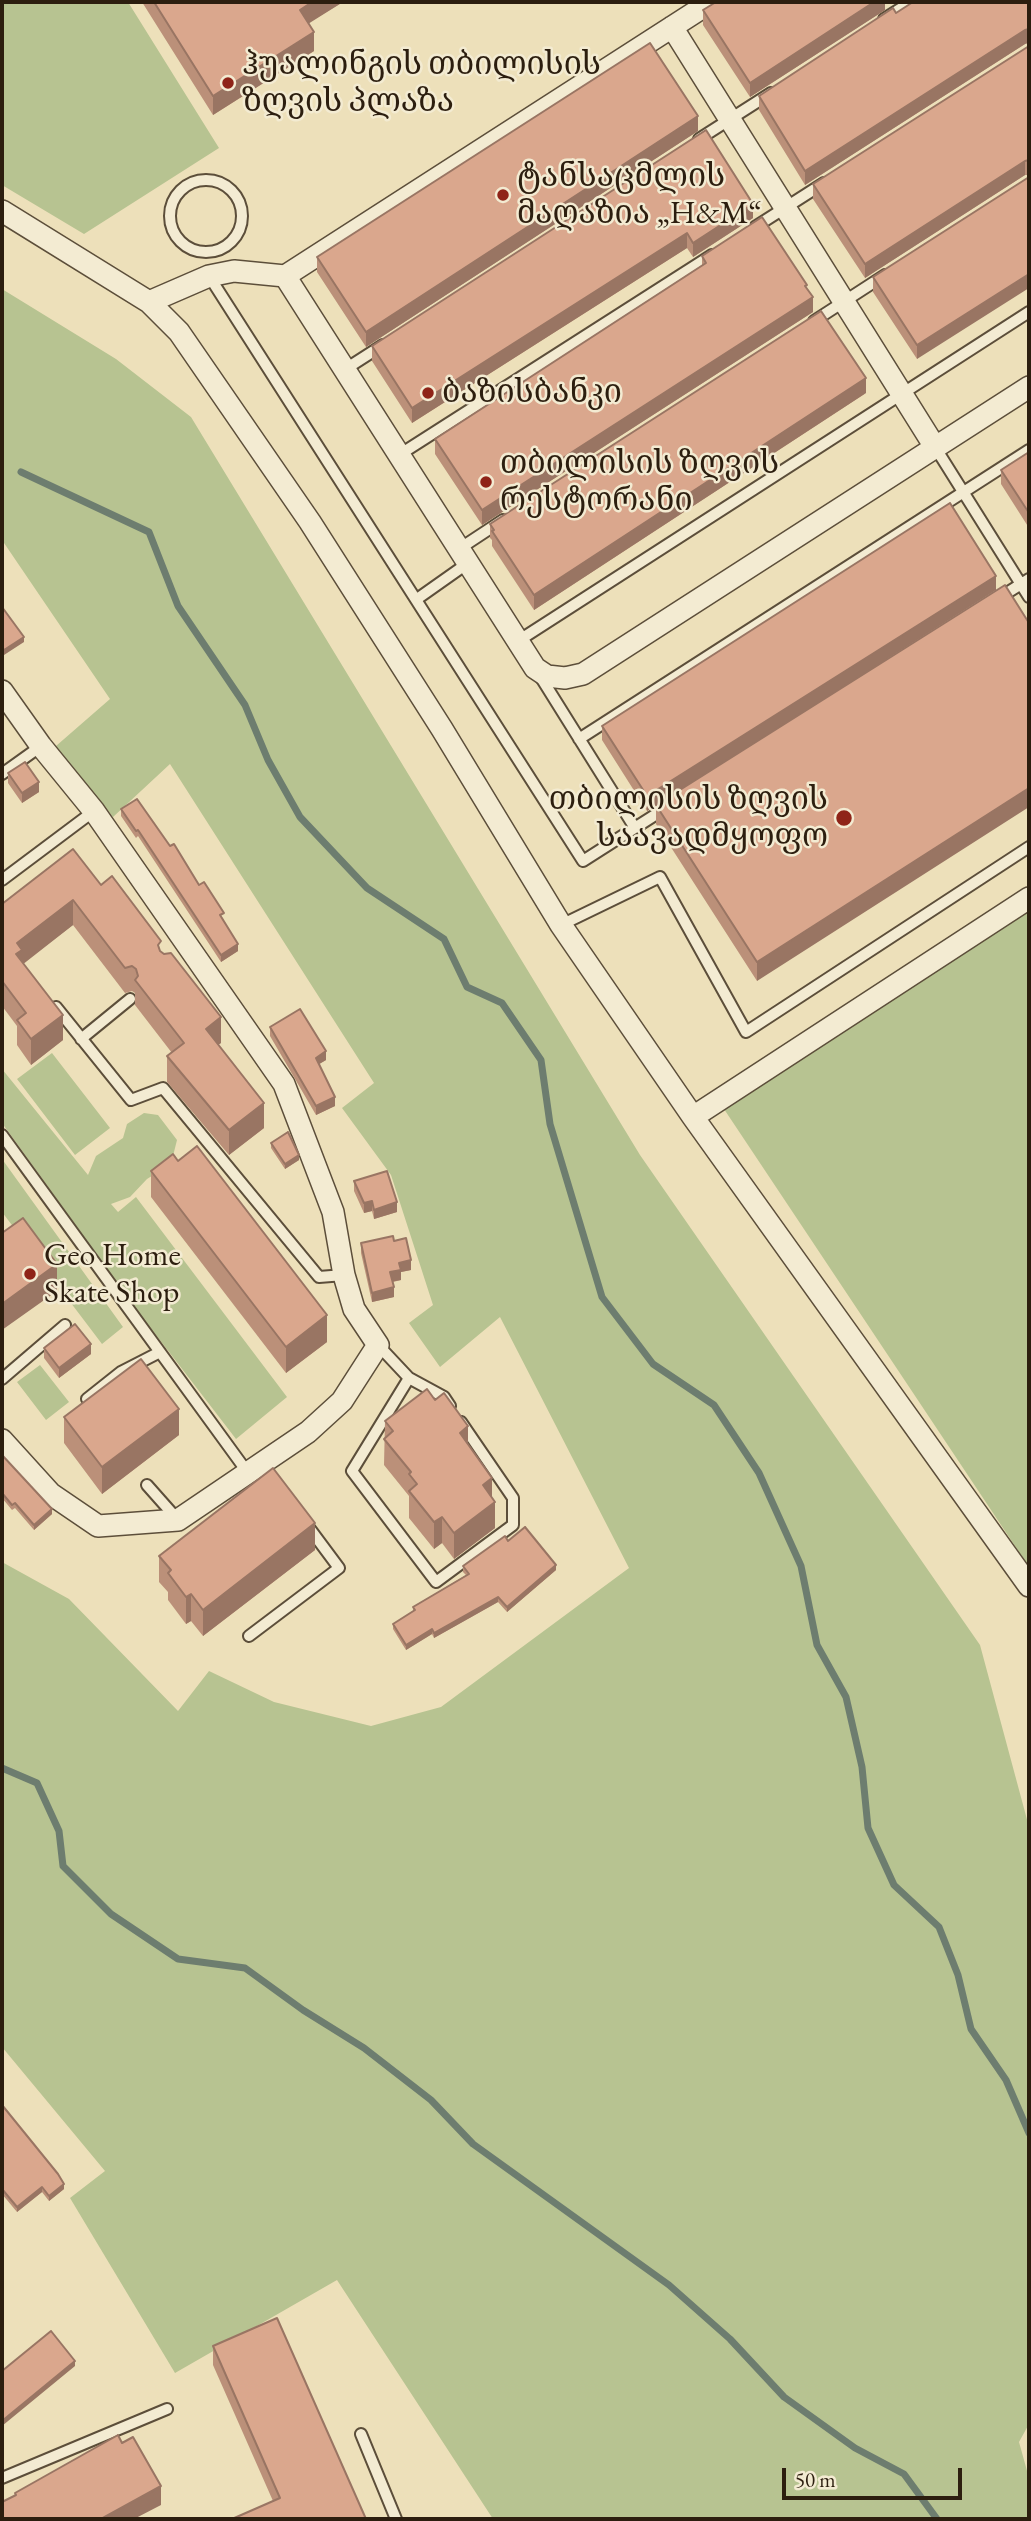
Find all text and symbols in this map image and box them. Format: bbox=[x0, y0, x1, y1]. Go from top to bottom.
place label: ჰუალინგის თბილისის ზღვის პლაზა bbox=[242, 46, 601, 121]
marker: ჰუალინგის თბილისის ზღვის პლაზა bbox=[220, 75, 236, 91]
place label: ტანსაცმლის მაღაზია „H&M“ bbox=[517, 158, 762, 233]
marker: ტანსაცმლის მაღაზია „H&M“ bbox=[495, 187, 511, 203]
place label: ბაზისბანკი bbox=[442, 374, 622, 412]
marker: ბაზისბანკი bbox=[420, 385, 436, 401]
place label: თბილისის ზღვის რესტორანი bbox=[500, 445, 779, 520]
marker: თბილისის ზღვის რესტორანი bbox=[478, 474, 494, 490]
place label: თბილისის ზღვის საავადმყოფო bbox=[549, 781, 828, 856]
marker: თბილისის ზღვის საავადმყოფო bbox=[834, 808, 854, 828]
place label: Geo Home Skate Shop bbox=[44, 1237, 181, 1312]
marker: Geo Home Skate Shop bbox=[22, 1266, 38, 1282]
scale bar bbox=[786, 2454, 966, 2498]
text: 50 m bbox=[795, 2466, 836, 2493]

